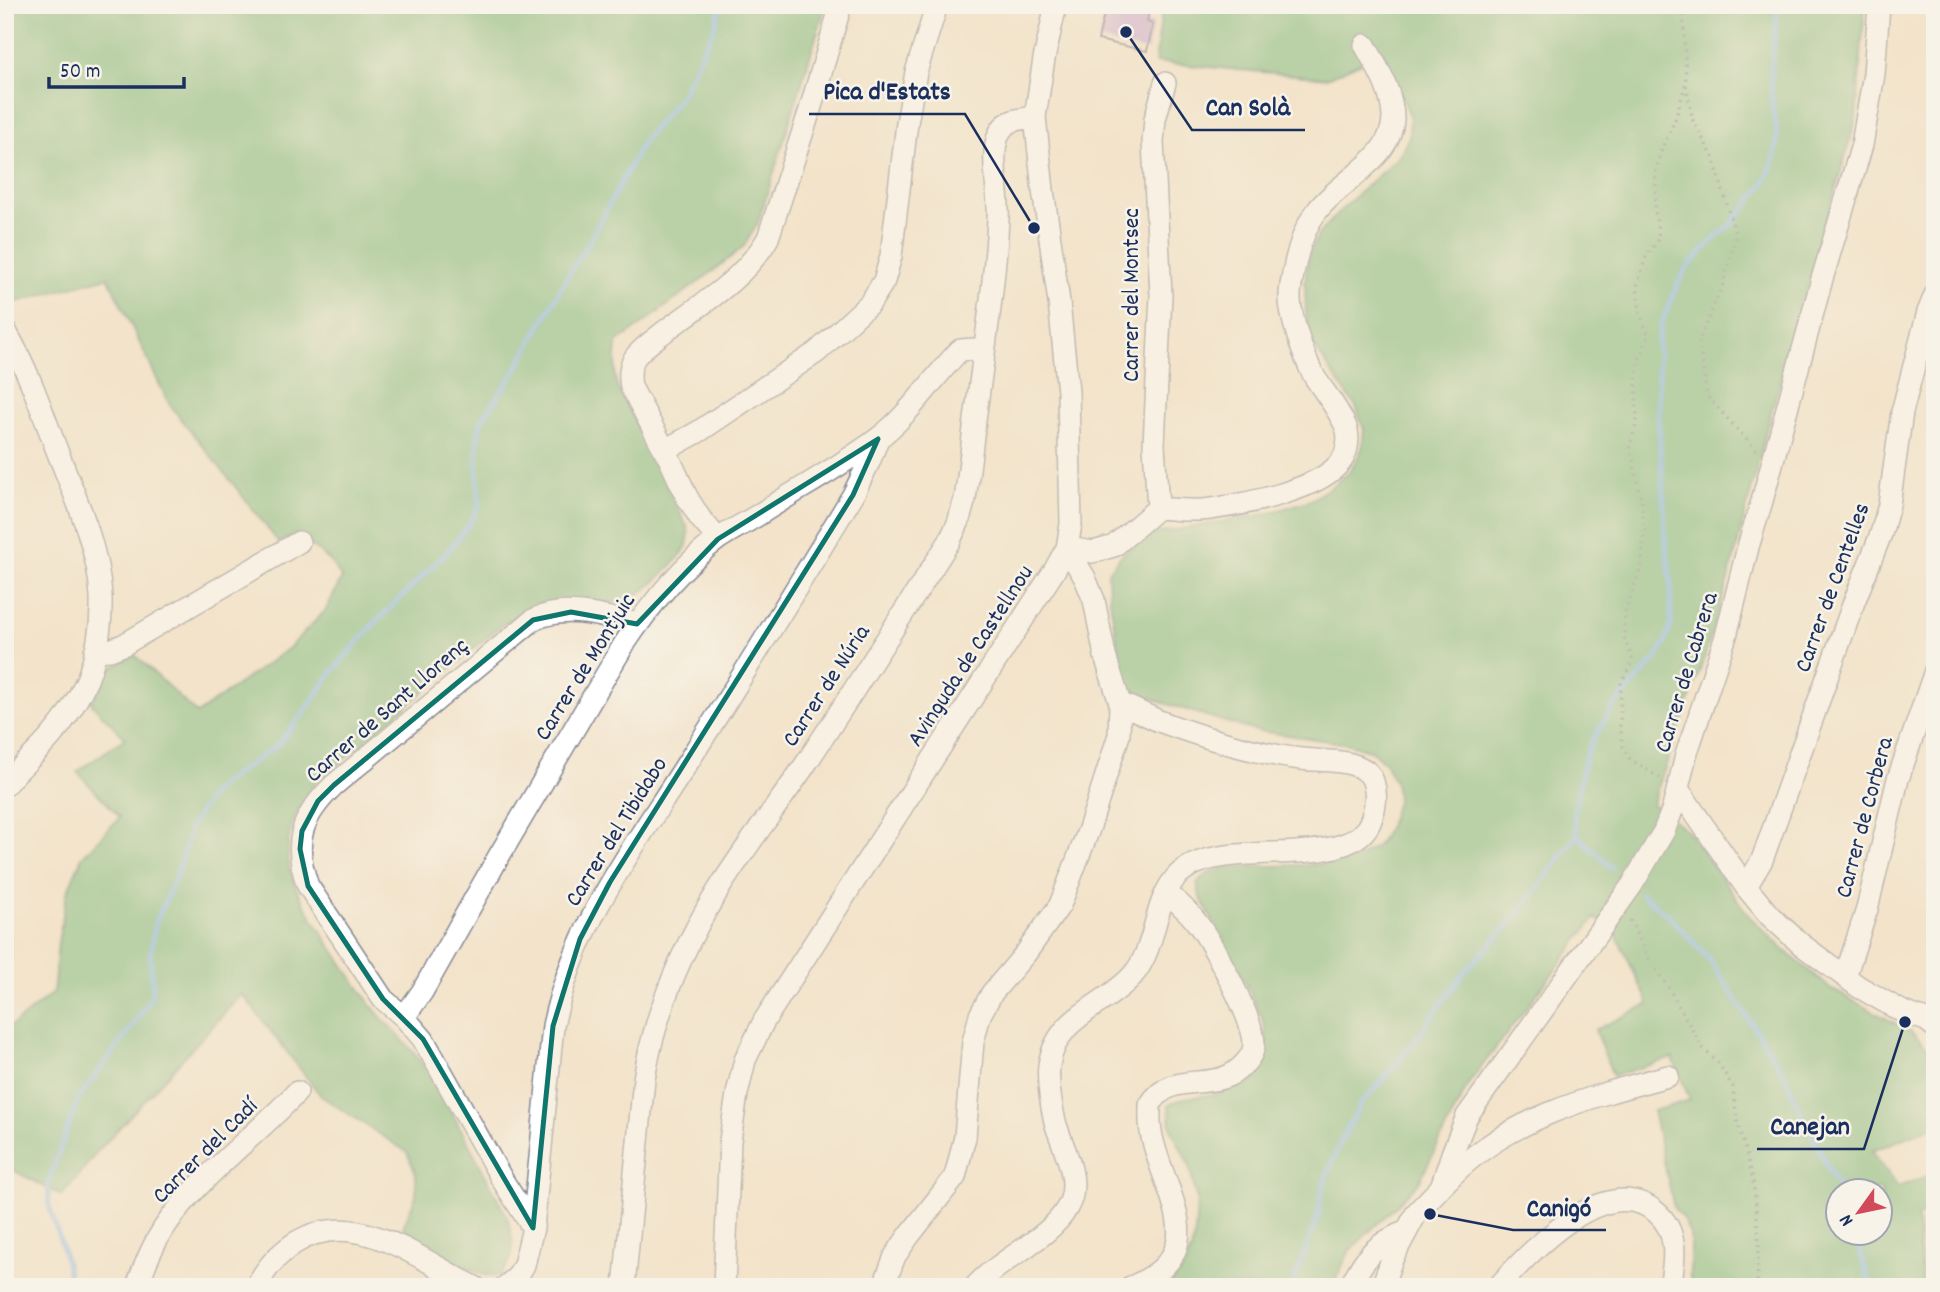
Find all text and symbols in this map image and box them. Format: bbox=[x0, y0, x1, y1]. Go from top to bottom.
scale bar bbox=[49, 46, 184, 90]
text: 50 m bbox=[60, 58, 100, 88]
callout: Pica d'Estats bbox=[809, 67, 965, 114]
text: Pica d'Estats bbox=[823, 75, 951, 112]
callout: Can Solà bbox=[1192, 83, 1305, 130]
text: Can Solà bbox=[1205, 91, 1292, 128]
street label: Carrer del Montsec bbox=[1116, 208, 1150, 382]
street label: Carrer de Centelles bbox=[1787, 498, 1880, 678]
street label: Avinguda de Castellnou bbox=[900, 559, 1043, 754]
street label: Carrer de Montjuic bbox=[527, 587, 646, 748]
street label: Carrer de Cabrera bbox=[1647, 588, 1729, 757]
street label: Carrer de Núria bbox=[775, 618, 880, 755]
street label: Carrer de Sant Llorenç bbox=[299, 631, 477, 792]
street label: Carrer de Corbera bbox=[1828, 733, 1904, 902]
street label: Carrer del Tibidabo bbox=[558, 751, 677, 914]
street label: Carrer del Cadí bbox=[145, 1090, 268, 1213]
callout: Canejan bbox=[1757, 1102, 1864, 1149]
text: Canejan bbox=[1770, 1110, 1850, 1147]
north arrow bbox=[1825, 1176, 1895, 1246]
callout: Canigó bbox=[1513, 1183, 1606, 1230]
text: Canigó bbox=[1527, 1192, 1592, 1229]
text: N bbox=[1834, 1208, 1862, 1231]

